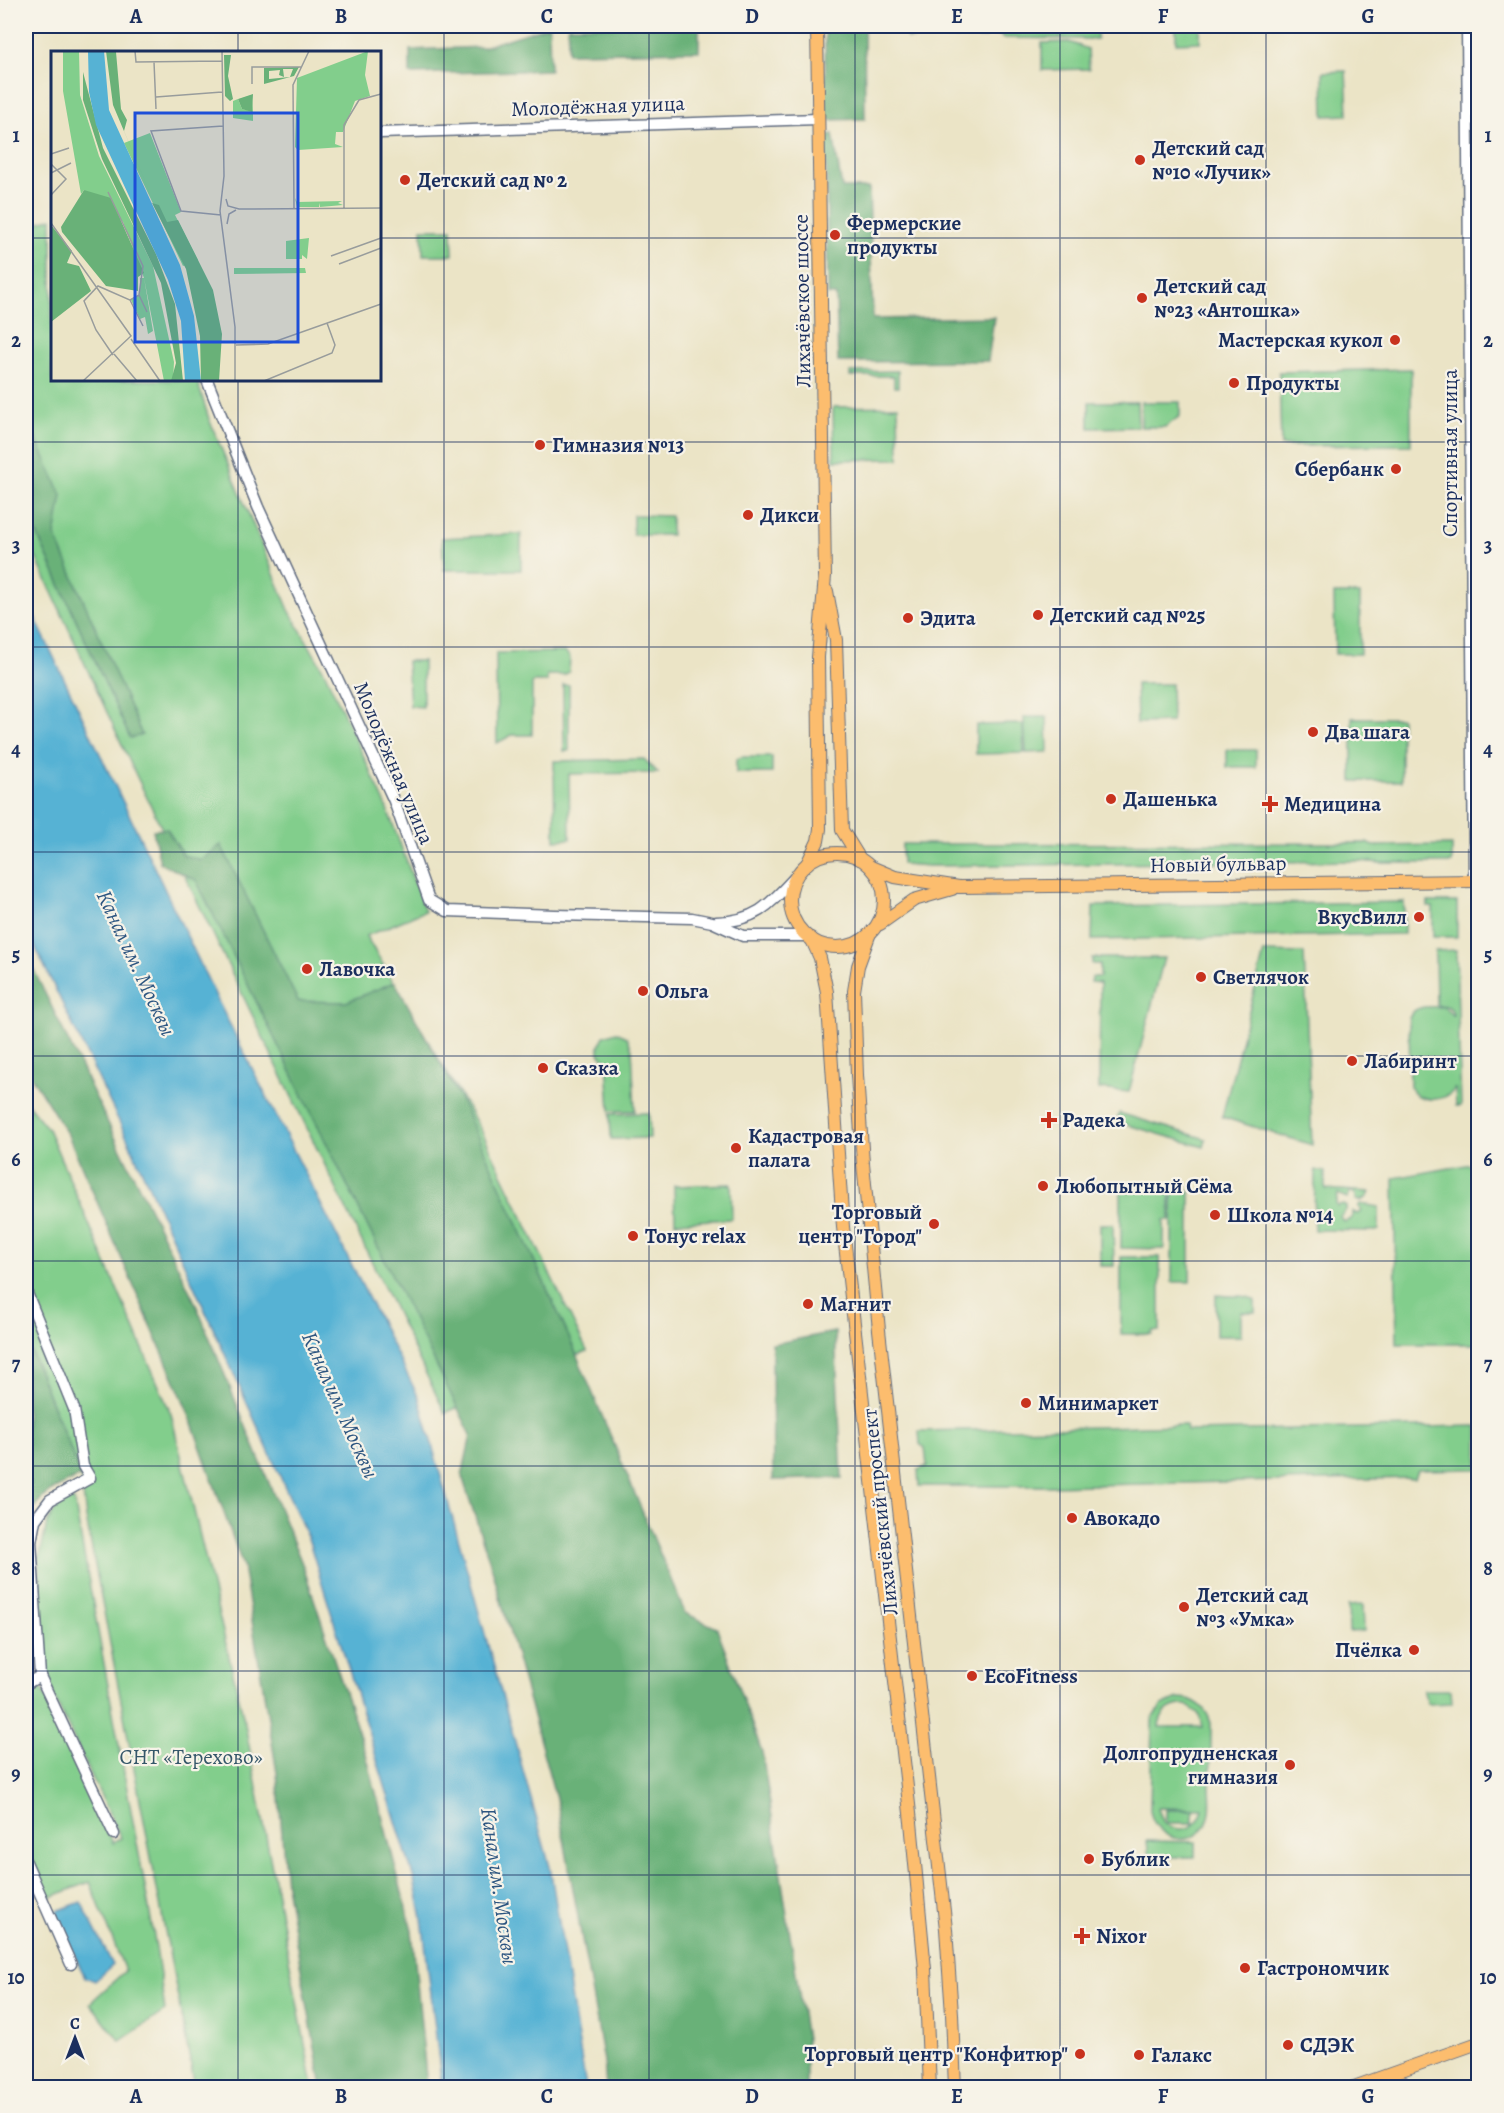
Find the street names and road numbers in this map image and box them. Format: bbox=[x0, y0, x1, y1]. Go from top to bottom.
street label: Молодёжная улица bbox=[510, 89, 686, 123]
street label: Лихачёвское шоссе bbox=[786, 214, 818, 388]
street label: Спортивная улица bbox=[1436, 369, 1464, 537]
street label: Молодёжная улица bbox=[347, 677, 441, 849]
street label: Новый бульвар bbox=[1149, 849, 1287, 879]
street label: Лихачёвский проспект bbox=[855, 1407, 905, 1617]

